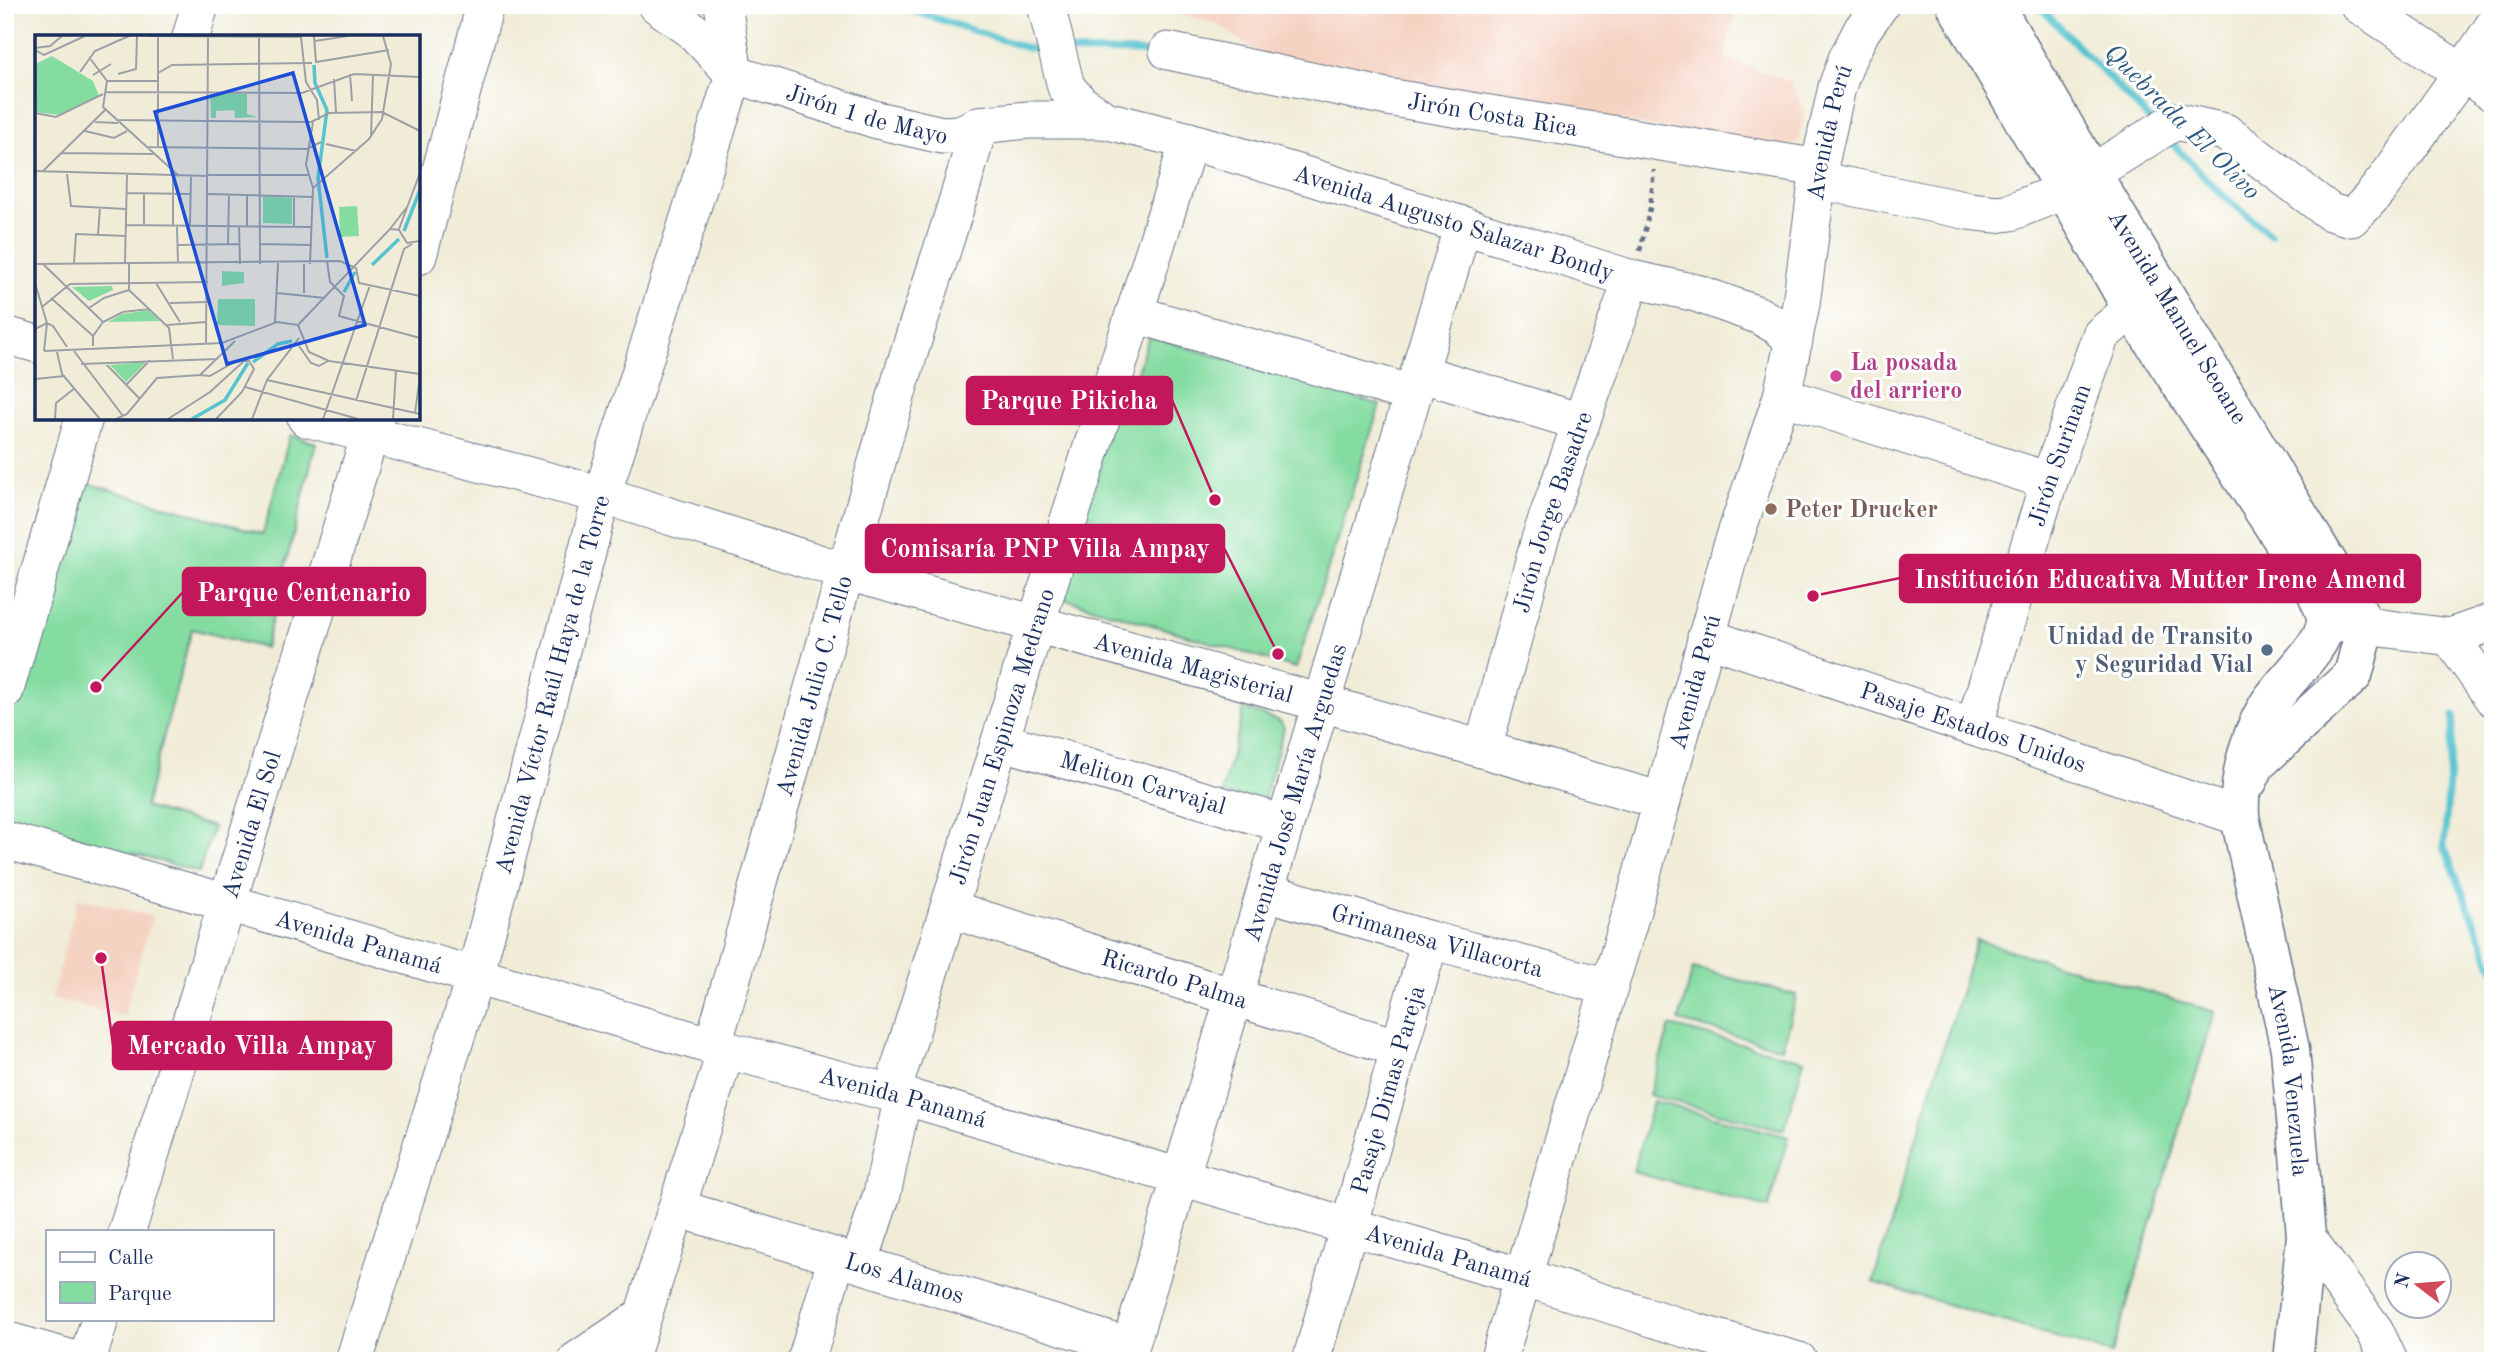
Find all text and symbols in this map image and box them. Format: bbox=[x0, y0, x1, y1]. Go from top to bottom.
inset map bbox=[35, 35, 420, 420]
water label: Quebrada El Olivo bbox=[2099, 39, 2265, 205]
street label: Avenida Perú bbox=[1805, 62, 1858, 202]
street label: Jirón 1 de Mayo bbox=[783, 82, 950, 150]
street label: Jirón Costa Rica bbox=[1406, 91, 1580, 142]
street label: Avenida Augusto Salazar Bondy bbox=[1290, 163, 1617, 287]
street label: Avenida Manuel Seoane bbox=[2102, 206, 2251, 429]
place label: La posada del arriero bbox=[1850, 352, 1962, 404]
marker: La posada del arriero bbox=[1828, 368, 1844, 384]
callout: Parque Pikicha bbox=[967, 377, 1172, 424]
street label: Jirón Surinam bbox=[2026, 381, 2096, 530]
text: Parque Pikicha bbox=[980, 389, 1158, 415]
street label: Jirón Jorge Basadre bbox=[1510, 409, 1598, 616]
street label: Avenida Víctor Raúl Haya de la Torre bbox=[492, 493, 615, 877]
place label: Peter Drucker bbox=[1785, 499, 1938, 523]
marker: Peter Drucker bbox=[1763, 501, 1779, 517]
callout: Comisaría PNP Villa Ampay bbox=[866, 525, 1224, 572]
text: Comisaría PNP Villa Ampay bbox=[880, 537, 1210, 563]
callout: Institución Educativa Mutter Irene Amend bbox=[1900, 555, 2420, 602]
callout: Parque Centenario bbox=[183, 568, 425, 615]
text: Institución Educativa Mutter Irene Amend bbox=[1914, 568, 2406, 594]
street label: Avenida Julio C. Tello bbox=[773, 573, 858, 800]
text: Parque Centenario bbox=[197, 581, 411, 607]
street label: Jirón Juan Espinoza Medrano bbox=[947, 586, 1060, 888]
street label: Avenida Perú bbox=[1667, 612, 1726, 753]
place label: Unidad de Transito y Seguridad Vial bbox=[2046, 626, 2253, 678]
street label: Avenida Magisterial bbox=[1090, 631, 1295, 708]
street label: Avenida José María Arguedas bbox=[1241, 641, 1352, 945]
marker: Unidad de Transito y Seguridad Vial bbox=[2259, 642, 2275, 658]
street label: Pasaje Estados Unidos bbox=[1857, 680, 2089, 778]
street label: Avenida El Sol bbox=[219, 748, 287, 902]
street label: Meliton Carvajal bbox=[1057, 749, 1228, 820]
street label: Grimanesa Villacorta bbox=[1328, 902, 1545, 983]
street label: Avenida Panamá bbox=[272, 908, 445, 980]
street label: Ricardo Palma bbox=[1098, 947, 1250, 1014]
street label: Avenida Venezuela bbox=[2262, 982, 2311, 1178]
street label: Pasaje Dimas Pareja bbox=[1349, 983, 1431, 1197]
callout: Mercado Villa Ampay bbox=[113, 1022, 391, 1069]
text: Mercado Villa Ampay bbox=[127, 1034, 377, 1060]
street label: Avenida Panamá bbox=[816, 1065, 989, 1134]
street label: Avenida Panamá bbox=[1361, 1221, 1534, 1293]
legend bbox=[46, 1230, 273, 1320]
text: Calle bbox=[108, 1248, 153, 1269]
street label: Los Alamos bbox=[842, 1250, 966, 1309]
north arrow bbox=[2382, 1250, 2452, 1320]
text: N bbox=[2393, 1271, 2415, 1291]
text: Parque bbox=[108, 1284, 172, 1305]

